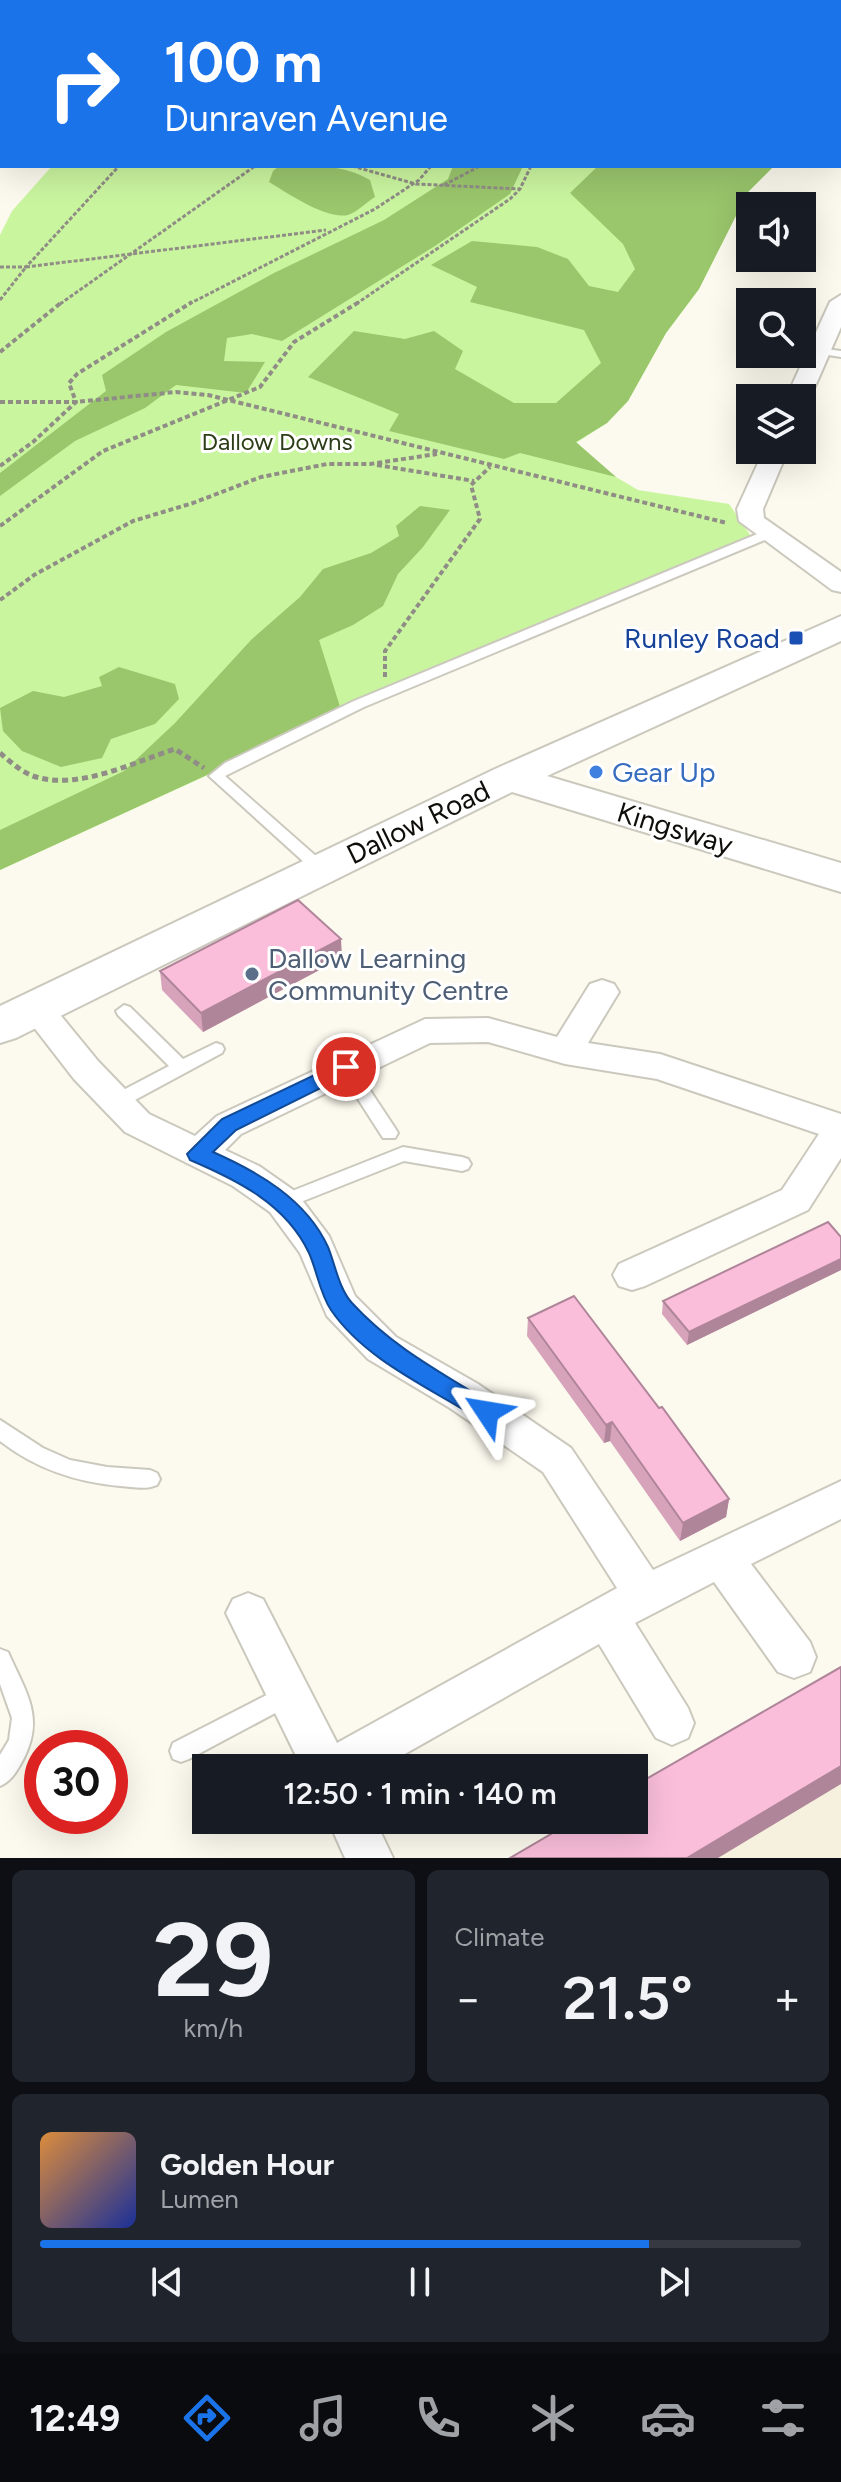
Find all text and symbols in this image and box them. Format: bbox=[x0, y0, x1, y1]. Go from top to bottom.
text: 100 m bbox=[164, 29, 322, 96]
icon: right bbox=[32, 32, 136, 136]
text: Dunraven Avenue bbox=[164, 97, 448, 140]
map controls bbox=[736, 192, 816, 464]
button: sound bbox=[736, 192, 816, 272]
button: search bbox=[736, 288, 816, 368]
button: layers bbox=[736, 384, 816, 464]
park label: Dallow Downs bbox=[201, 427, 353, 456]
place label: Runley Road bbox=[624, 621, 780, 655]
marker: Runley Road bbox=[787, 629, 805, 647]
place label: Gear Up bbox=[612, 755, 716, 789]
marker: Gear Up bbox=[587, 763, 605, 781]
street label: Dallow Road bbox=[341, 773, 495, 871]
street label: Kingsway bbox=[613, 794, 737, 862]
place label: Dallow Learning Community Centre bbox=[268, 941, 509, 1007]
marker: Dallow Learning Community Centre bbox=[243, 965, 261, 983]
pin bbox=[312, 1033, 380, 1101]
icon: arrive bbox=[324, 1045, 368, 1089]
position arrow bbox=[445, 1370, 529, 1454]
speed limit sign: 30 bbox=[24, 1730, 128, 1834]
text: 12:50 · 1 min · 140 m bbox=[283, 1775, 557, 1812]
text: 29 bbox=[153, 1897, 274, 2022]
text: Climate bbox=[455, 1921, 544, 1953]
text: 21.5° bbox=[563, 1962, 693, 2034]
text: − bbox=[455, 1972, 482, 2025]
text: + bbox=[774, 1972, 801, 2025]
text: km/h bbox=[184, 2012, 243, 2044]
text: Golden Hour bbox=[160, 2146, 334, 2183]
text: Lumen bbox=[160, 2183, 239, 2215]
icon: previous bbox=[145, 2260, 189, 2304]
icon: pause bbox=[398, 2260, 442, 2304]
icon: next bbox=[652, 2260, 696, 2304]
icon: directions bbox=[179, 2390, 235, 2446]
icon: music bbox=[295, 2390, 351, 2446]
icon: phone bbox=[410, 2390, 466, 2446]
icon: climate bbox=[525, 2390, 581, 2446]
icon: car bbox=[640, 2390, 696, 2446]
icon: filters bbox=[755, 2390, 811, 2446]
text: 12:49 bbox=[30, 2397, 120, 2440]

